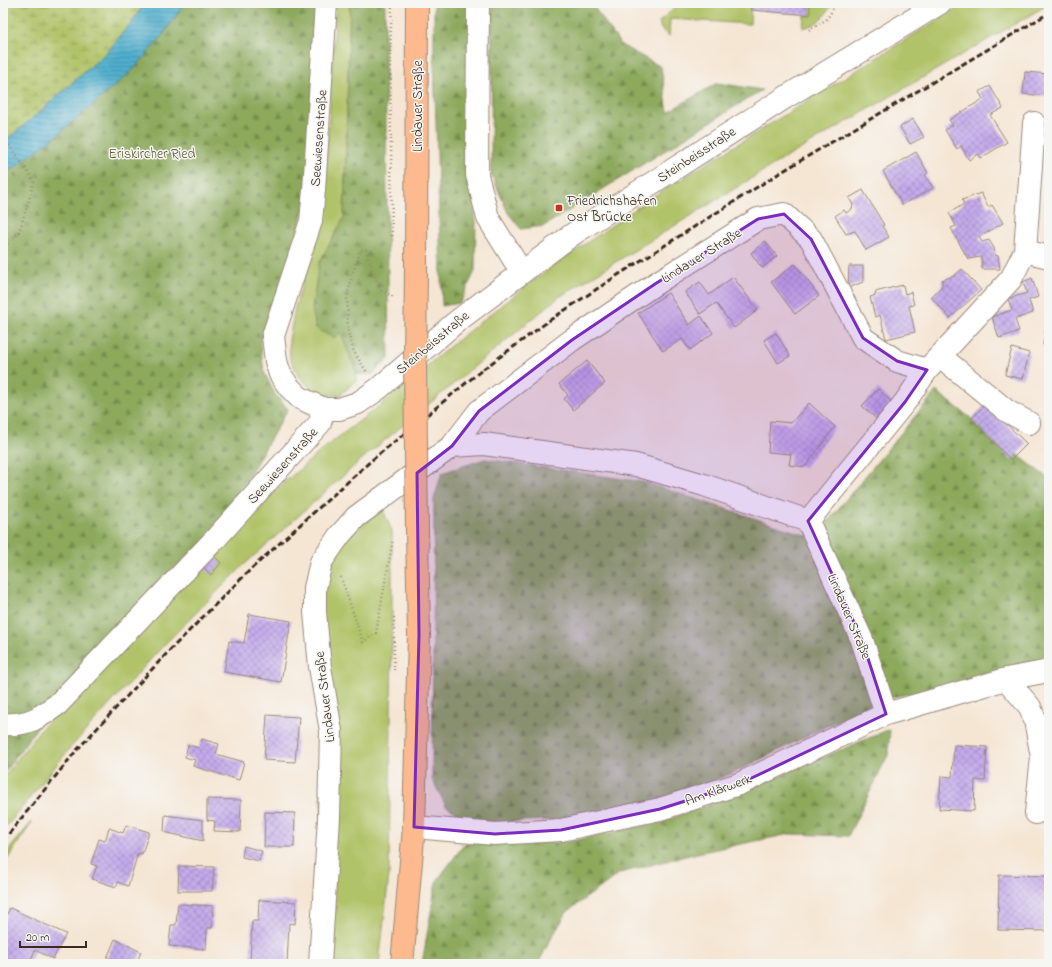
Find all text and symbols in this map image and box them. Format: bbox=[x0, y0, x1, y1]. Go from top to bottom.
street label: Lindauer Straße bbox=[408, 60, 429, 152]
street label: Seewiesenstraße bbox=[306, 88, 333, 187]
street label: Steinbeisstraße bbox=[653, 122, 741, 189]
park label: Eriskircher Ried bbox=[109, 144, 196, 165]
place label: Friedrichshafen Ost Brücke bbox=[566, 191, 657, 228]
marker: Friedrichshafen Ost Brücke bbox=[554, 203, 564, 213]
street label: Lindauer Straße bbox=[658, 223, 747, 289]
street label: Steinbeisstraße bbox=[392, 306, 475, 380]
street label: Seewiesenstraße bbox=[243, 422, 324, 509]
street label: Lindauer Straße bbox=[821, 570, 876, 663]
street label: Lindauer Straße bbox=[309, 650, 341, 743]
street label: Am Klärwerk bbox=[682, 768, 756, 812]
scale bar bbox=[20, 923, 86, 949]
text: 20 m bbox=[26, 929, 49, 947]

